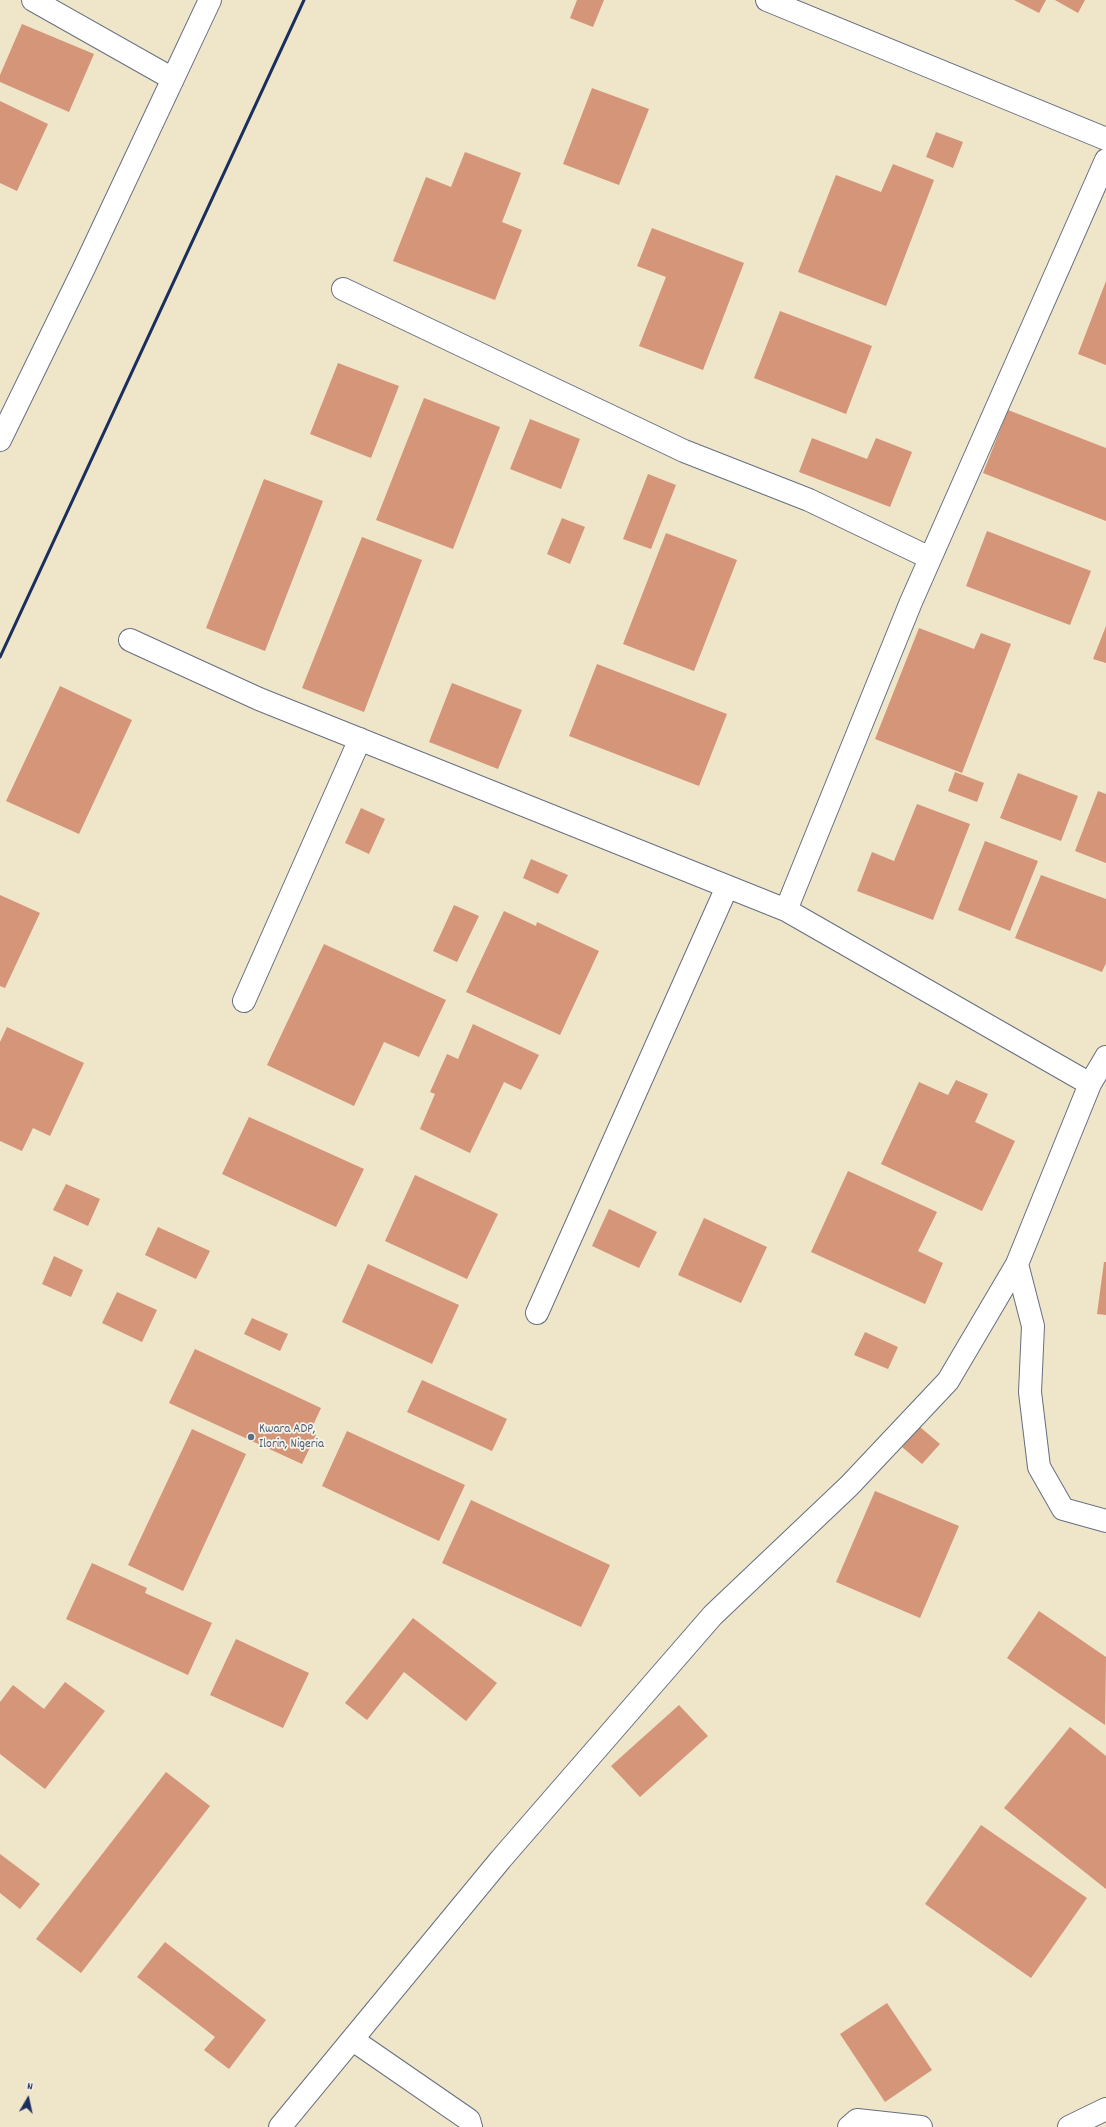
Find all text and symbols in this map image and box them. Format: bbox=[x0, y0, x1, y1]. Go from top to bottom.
place label: Kwara ADP, Ilorin, Nigeria bbox=[259, 1422, 324, 1453]
marker: Kwara ADP, Ilorin, Nigeria bbox=[246, 1432, 256, 1442]
north arrow bbox=[8, 2079, 48, 2119]
text: N bbox=[26, 2079, 34, 2095]

